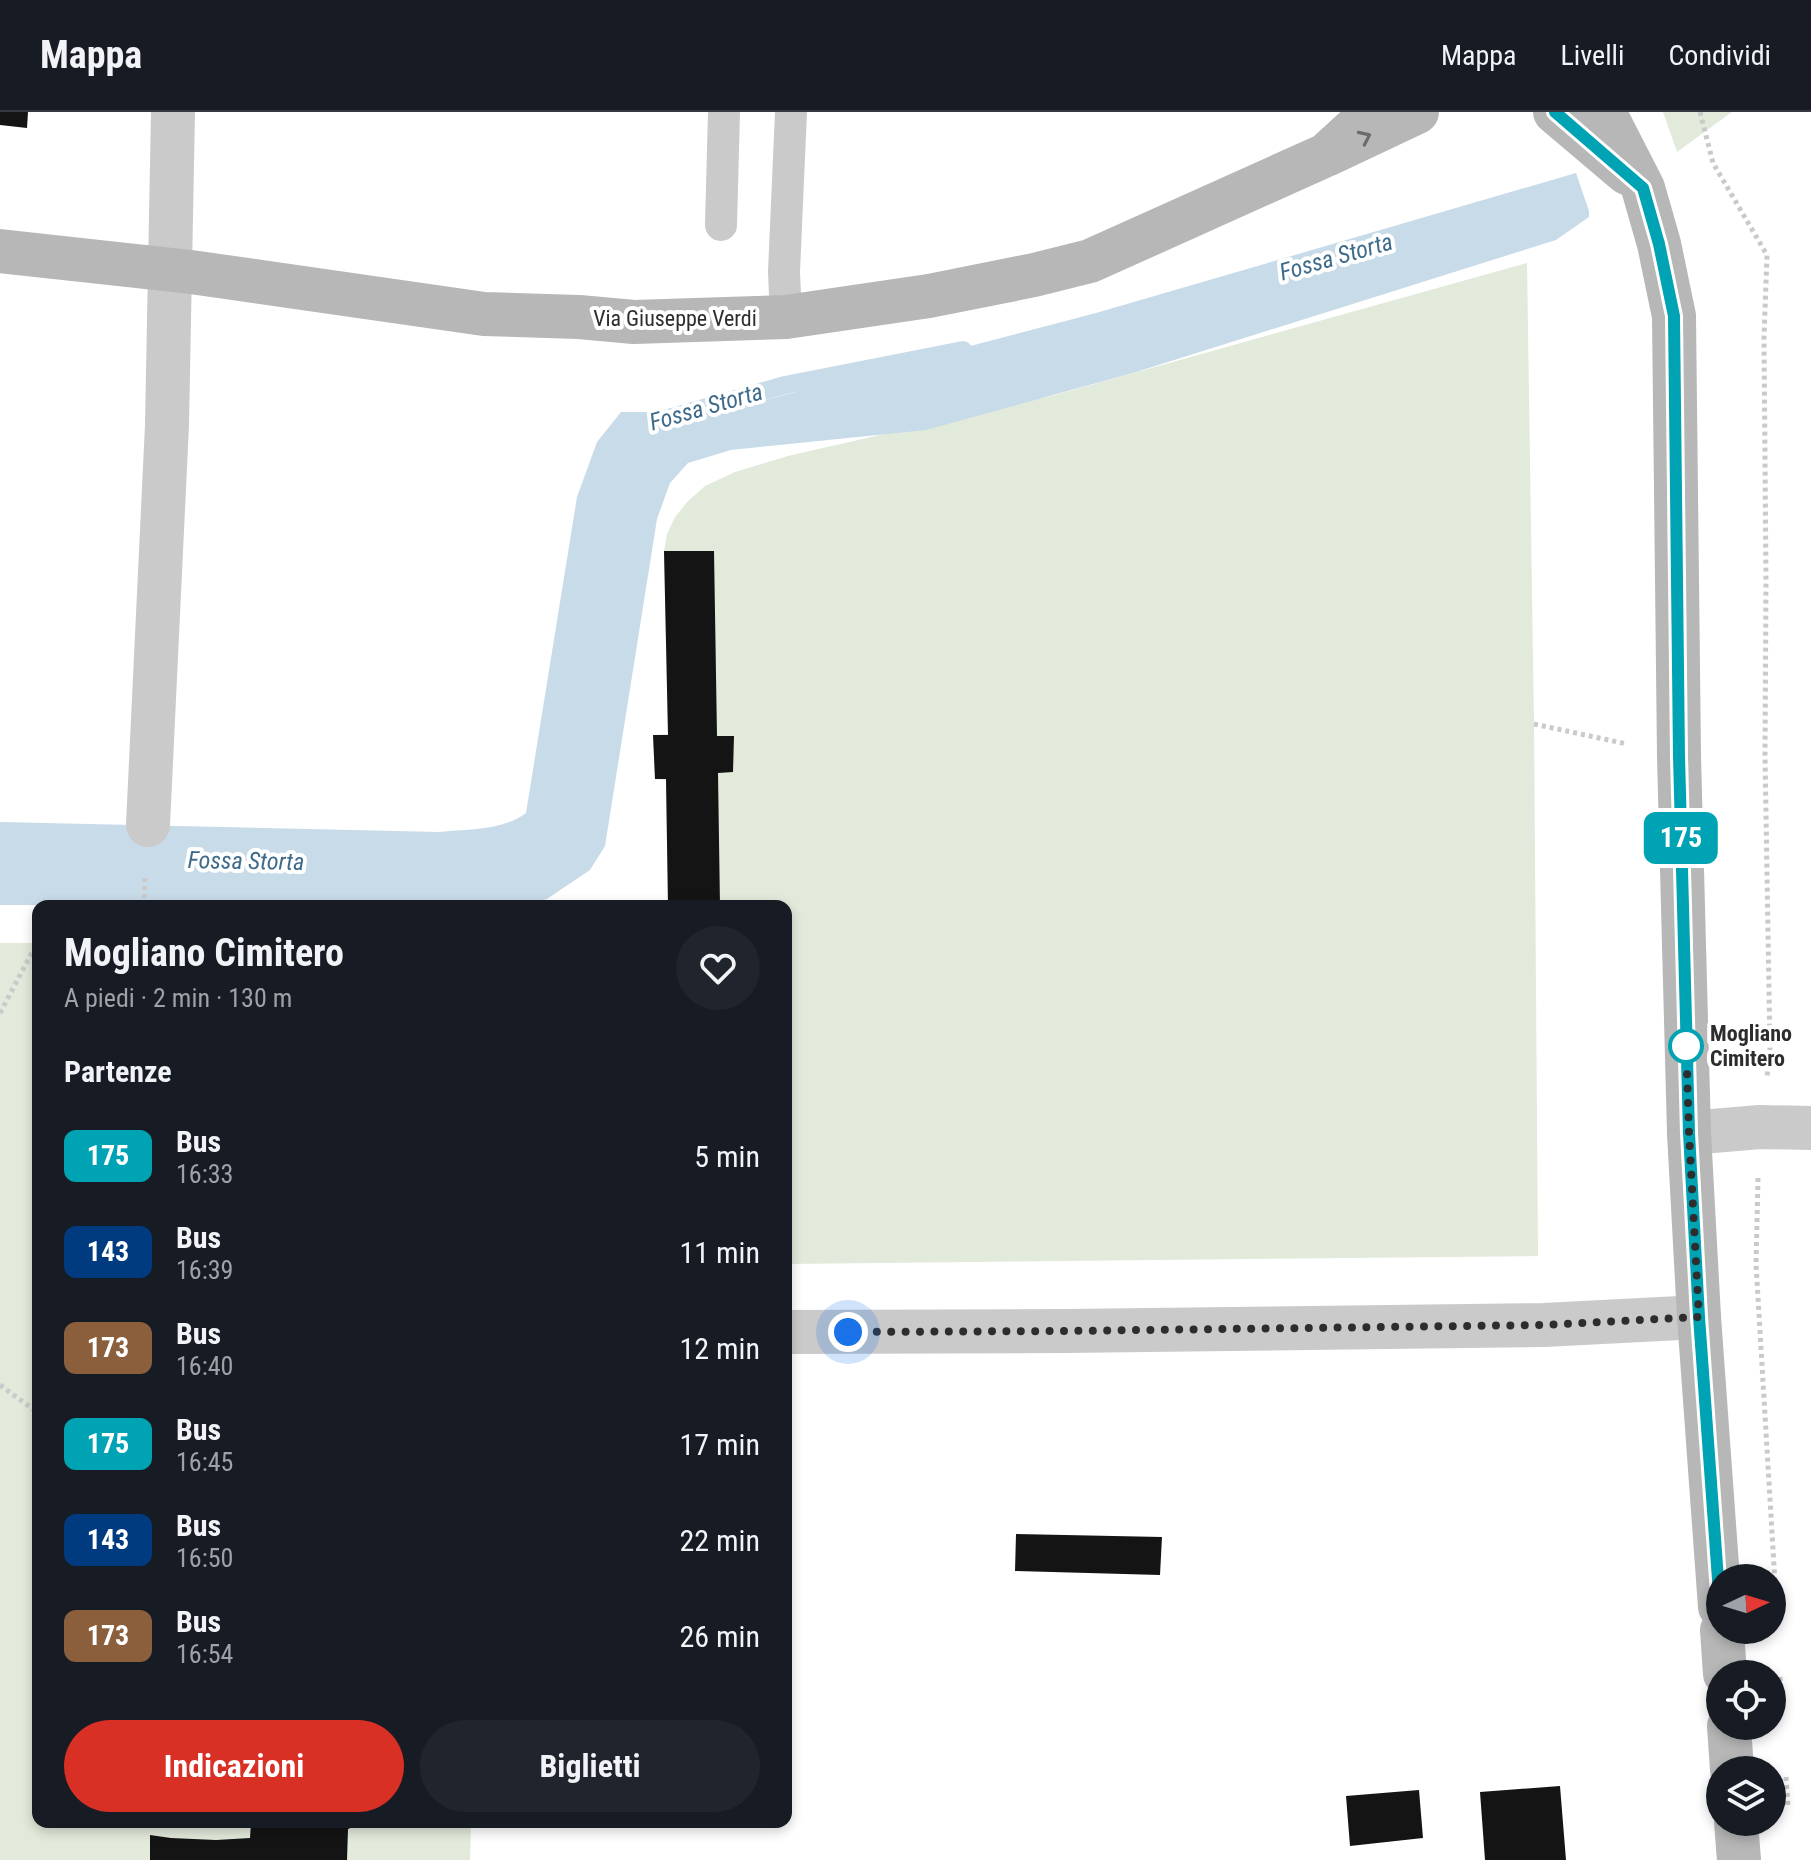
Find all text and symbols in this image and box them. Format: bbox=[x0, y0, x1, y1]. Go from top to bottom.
text: Mappa bbox=[40, 33, 142, 77]
text: Mappa bbox=[1441, 39, 1517, 72]
text: Livelli bbox=[1561, 39, 1624, 72]
text: Condividi bbox=[1668, 39, 1771, 72]
one-way arrow bbox=[1356, 131, 1371, 147]
water label: Fossa Storta bbox=[1276, 227, 1396, 287]
street label: Via Giuseppe Verdi bbox=[593, 306, 757, 331]
water label: Fossa Storta bbox=[646, 377, 766, 437]
line badge: 175 bbox=[1635, 812, 1727, 864]
text: 175 bbox=[1660, 821, 1702, 854]
water label: Fossa Storta bbox=[187, 846, 305, 876]
button: heart bbox=[676, 926, 760, 1010]
text: Mogliano Cimitero bbox=[64, 931, 344, 975]
text: A piedi · 2 min · 130 m bbox=[64, 983, 292, 1013]
place label: Mogliano Cimitero bbox=[1710, 1021, 1792, 1071]
marker: Mogliano Cimitero bbox=[1669, 1029, 1703, 1063]
text: Partenze bbox=[64, 1054, 172, 1089]
text: Bus bbox=[176, 1124, 221, 1159]
text: 175 bbox=[87, 1139, 129, 1172]
text: 5 min bbox=[694, 1139, 760, 1174]
text: 16:33 bbox=[176, 1159, 233, 1189]
text: Bus bbox=[176, 1220, 221, 1255]
text: 143 bbox=[87, 1235, 129, 1268]
text: 11 min bbox=[679, 1235, 760, 1270]
text: 16:39 bbox=[176, 1255, 233, 1285]
your location bbox=[828, 1312, 868, 1352]
text: Bus bbox=[176, 1316, 221, 1351]
text: 173 bbox=[87, 1331, 129, 1364]
text: 12 min bbox=[679, 1331, 760, 1366]
text: 16:40 bbox=[176, 1351, 233, 1381]
text: Bus bbox=[176, 1412, 221, 1447]
text: 175 bbox=[87, 1427, 129, 1460]
text: 17 min bbox=[679, 1427, 760, 1462]
text: 16:45 bbox=[176, 1447, 233, 1477]
text: Bus bbox=[176, 1508, 221, 1543]
text: 143 bbox=[87, 1523, 129, 1556]
text: 22 min bbox=[679, 1523, 760, 1558]
text: 16:50 bbox=[176, 1543, 233, 1573]
north arrow bbox=[1706, 1564, 1786, 1644]
map controls bbox=[1706, 1564, 1786, 1836]
text: Bus bbox=[176, 1604, 221, 1639]
text: 173 bbox=[87, 1619, 129, 1652]
text: 26 min bbox=[679, 1619, 760, 1654]
text: 16:54 bbox=[176, 1639, 233, 1669]
button: locate bbox=[1706, 1660, 1786, 1740]
button: Indicazioni bbox=[64, 1720, 404, 1812]
button: Biglietti bbox=[420, 1720, 760, 1812]
button: layers bbox=[1706, 1756, 1786, 1836]

